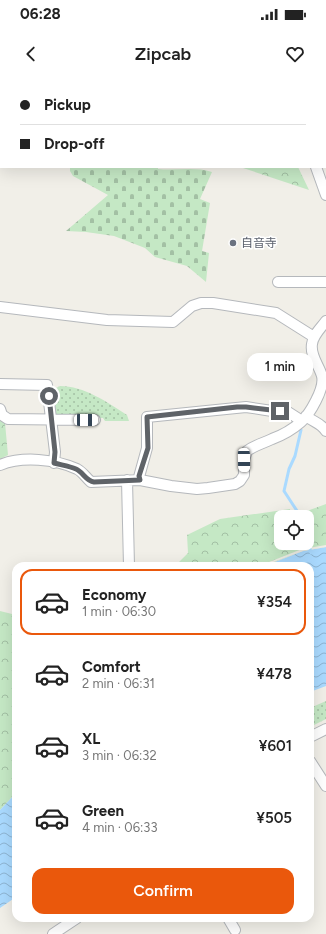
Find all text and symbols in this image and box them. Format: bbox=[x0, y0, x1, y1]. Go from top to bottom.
text: 06:28 bbox=[20, 5, 61, 23]
icon: back bbox=[20, 43, 42, 65]
text: Zipcab bbox=[135, 43, 191, 65]
icon: heart bbox=[284, 43, 306, 65]
text: Pickup bbox=[44, 96, 91, 114]
text: Drop-off bbox=[44, 135, 105, 153]
place label: 自音寺 bbox=[241, 236, 277, 250]
marker: 自音寺 bbox=[228, 238, 238, 248]
callout: 1 min bbox=[247, 353, 313, 381]
text: 1 min bbox=[265, 359, 295, 374]
route start bbox=[40, 387, 58, 405]
route end bbox=[271, 402, 289, 420]
car bbox=[74, 414, 98, 426]
car bbox=[238, 448, 250, 472]
map controls bbox=[274, 510, 314, 550]
button: locate bbox=[274, 510, 314, 550]
icon: car bbox=[34, 584, 70, 620]
text: Economy bbox=[82, 586, 147, 604]
text: ¥354 bbox=[257, 593, 292, 611]
text: 1 min · 06:30 bbox=[82, 604, 156, 619]
icon: car bbox=[34, 656, 70, 692]
text: Comfort bbox=[82, 658, 141, 676]
text: ¥478 bbox=[257, 665, 292, 683]
text: 2 min · 06:31 bbox=[82, 676, 155, 691]
icon: car bbox=[34, 728, 70, 764]
text: XL bbox=[82, 730, 100, 748]
text: ¥601 bbox=[259, 737, 292, 755]
text: 3 min · 06:32 bbox=[82, 748, 157, 763]
icon: car bbox=[34, 800, 70, 836]
text: Green bbox=[82, 802, 124, 820]
text: ¥505 bbox=[256, 809, 292, 827]
text: 4 min · 06:33 bbox=[82, 820, 157, 835]
button: Confirm bbox=[32, 868, 294, 914]

